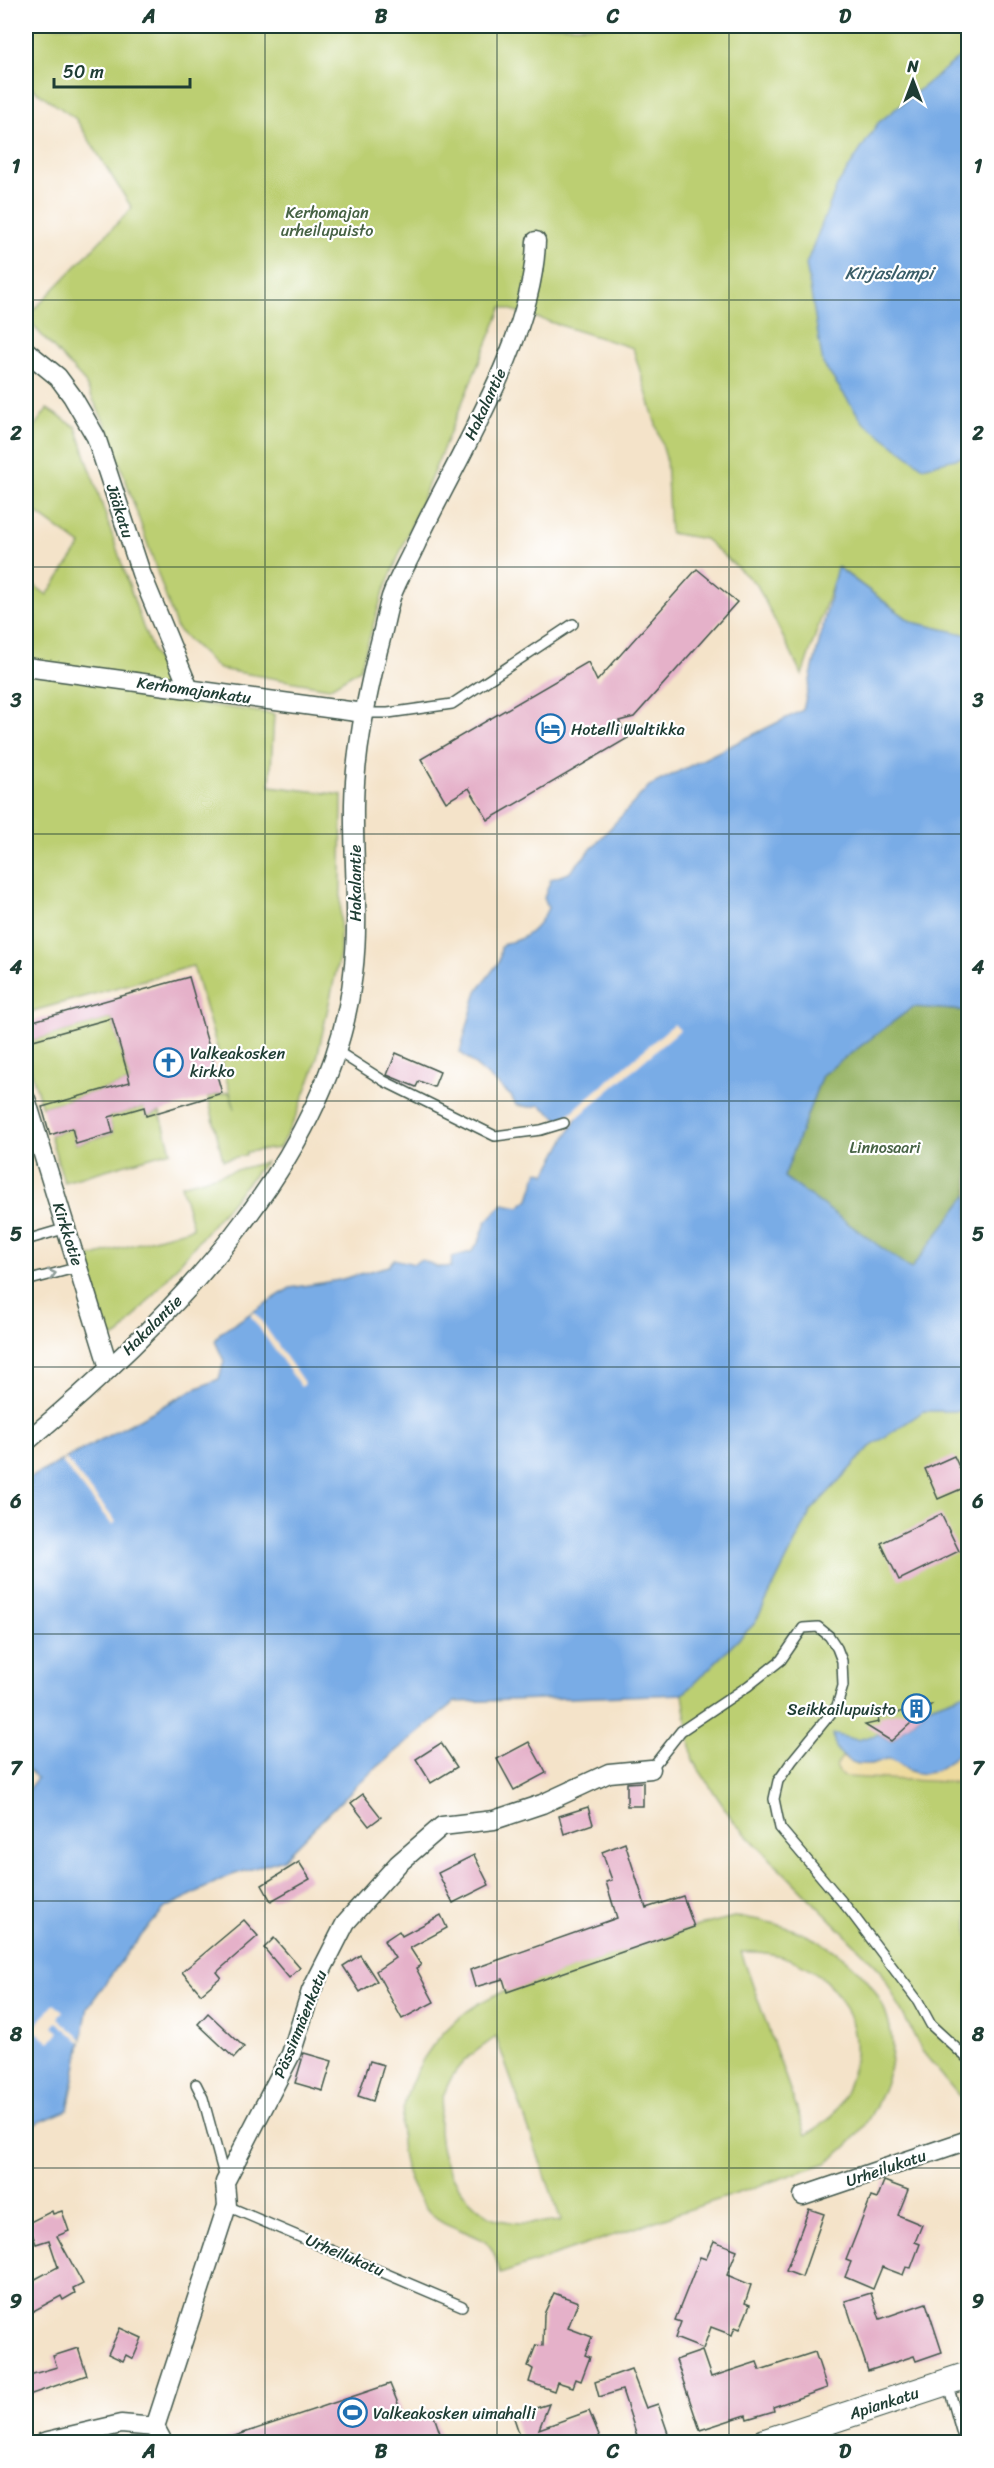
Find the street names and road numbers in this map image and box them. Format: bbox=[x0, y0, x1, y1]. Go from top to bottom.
street label: Hakalantie bbox=[456, 363, 514, 445]
street label: Jääkatu bbox=[97, 479, 143, 542]
street label: Kerhomajankatu bbox=[135, 668, 254, 712]
street label: Hakalantie bbox=[341, 845, 370, 921]
street label: Kirkkotie bbox=[44, 1198, 92, 1270]
street label: Hakalantie bbox=[115, 1288, 189, 1362]
street label: Pässinmäenkatu bbox=[265, 1965, 335, 2083]
street label: Urheilukatu bbox=[842, 2141, 931, 2195]
street label: Urheilukatu bbox=[301, 2225, 389, 2285]
street label: Apiankatu bbox=[844, 2378, 923, 2428]

